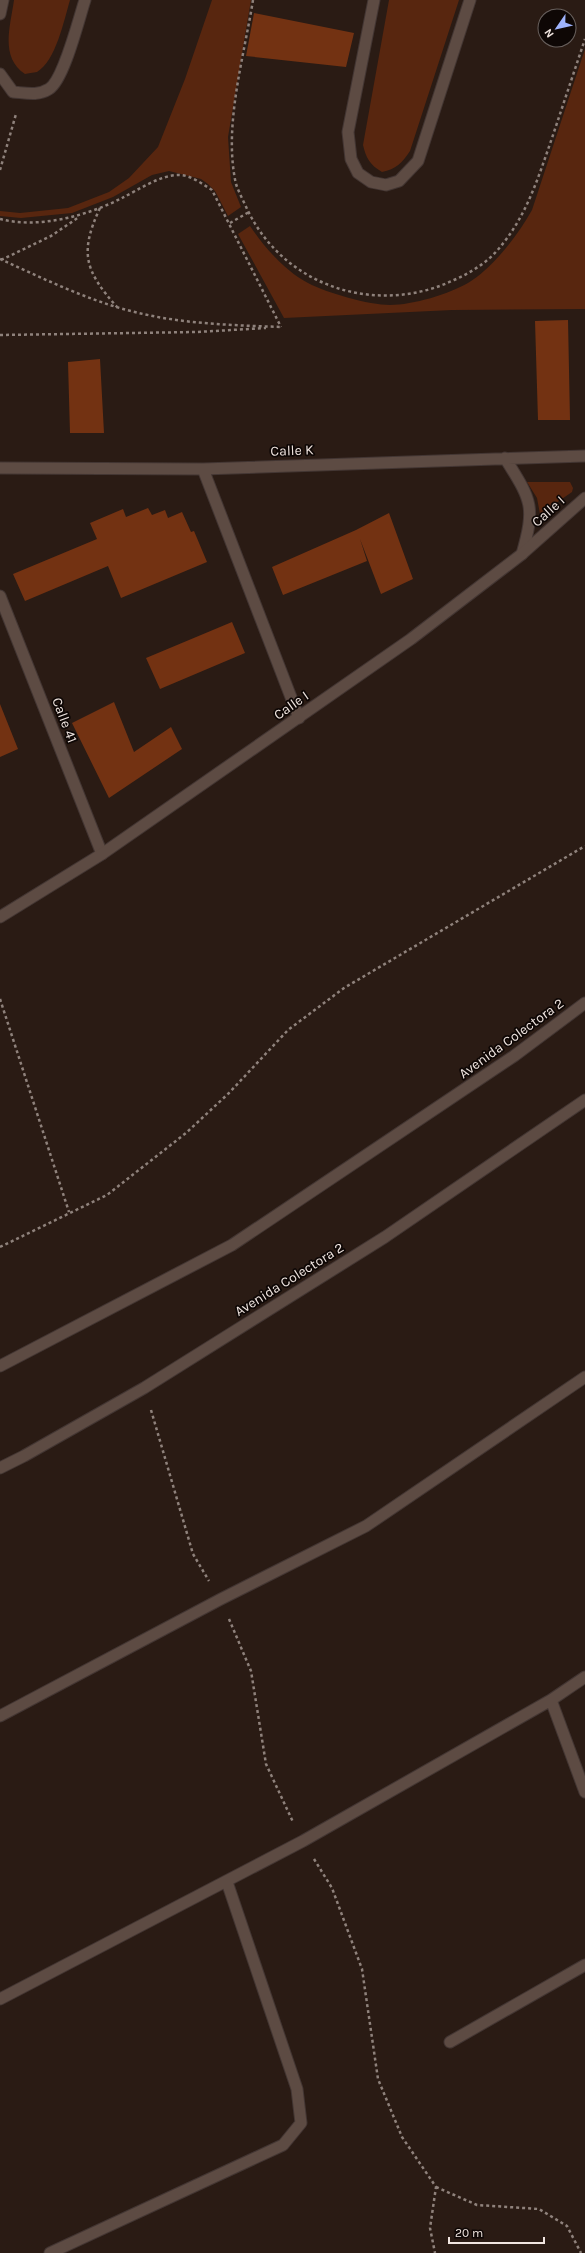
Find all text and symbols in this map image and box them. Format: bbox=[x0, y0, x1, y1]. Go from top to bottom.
north arrow bbox=[537, 8, 577, 48]
text: N bbox=[542, 26, 557, 40]
street label: Calle K bbox=[270, 441, 314, 460]
street label: Calle I bbox=[528, 492, 568, 531]
street label: Calle I bbox=[271, 687, 312, 723]
street label: Calle 41 bbox=[48, 695, 81, 745]
street label: Avenida Colectora 2 bbox=[455, 995, 567, 1082]
street label: Avenida Colectora 2 bbox=[232, 1239, 347, 1320]
scale bar bbox=[449, 2219, 544, 2245]
text: 20 m bbox=[455, 2226, 483, 2240]

